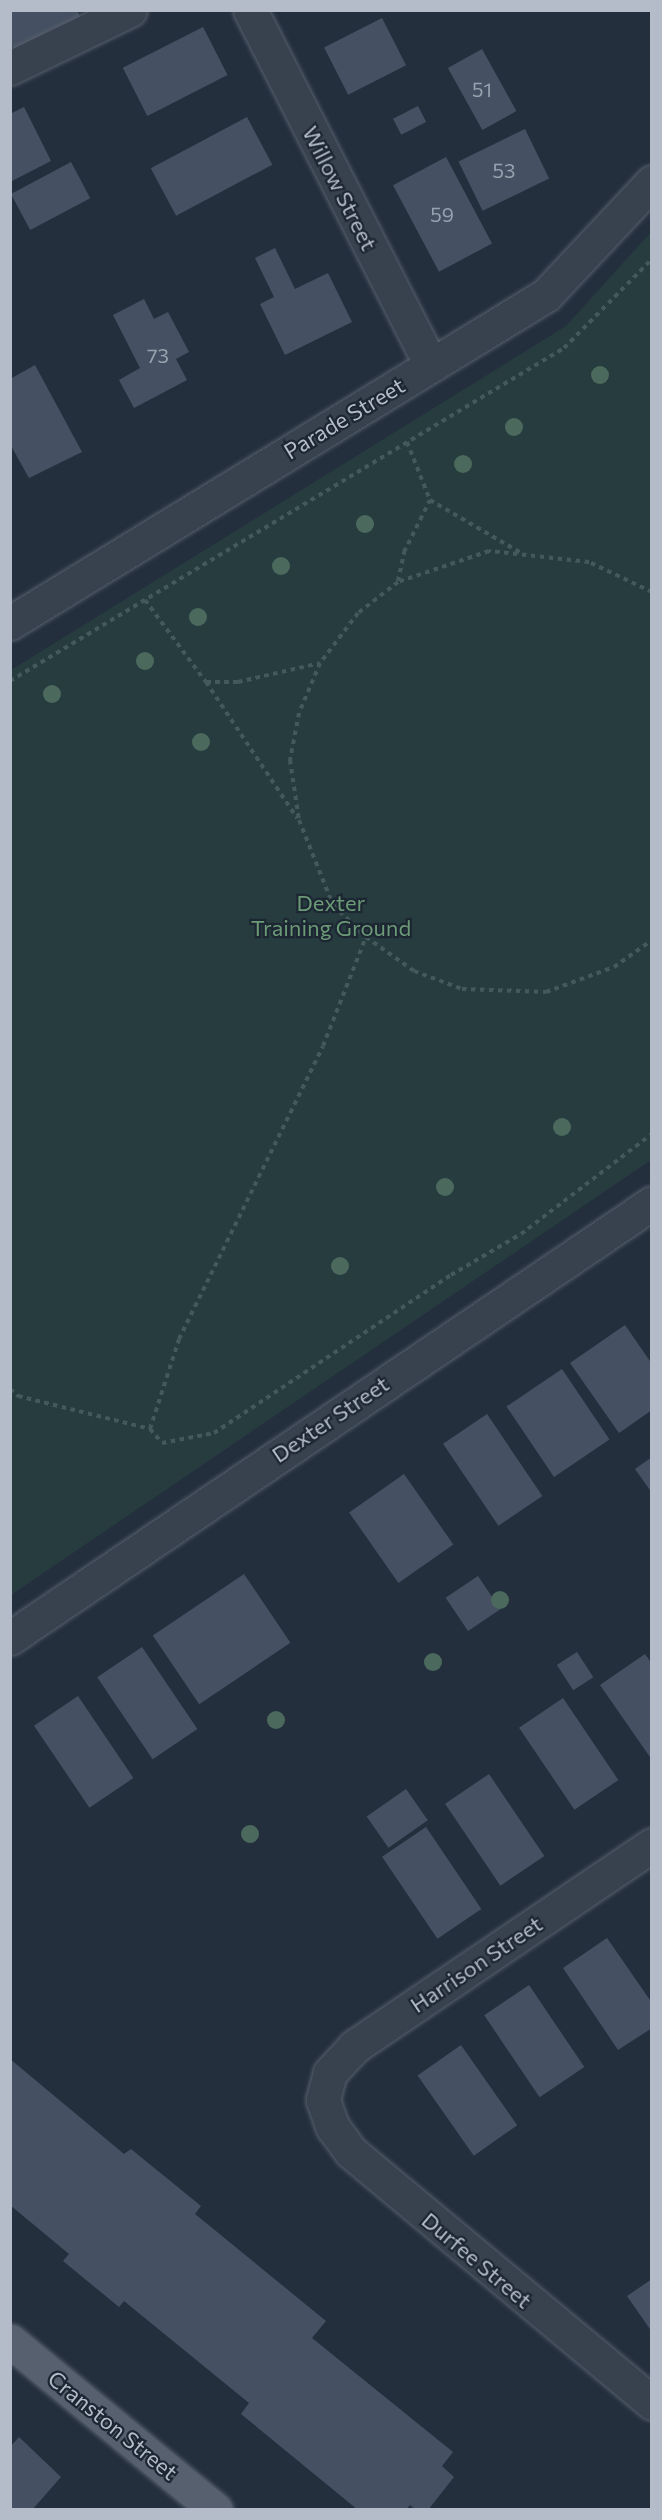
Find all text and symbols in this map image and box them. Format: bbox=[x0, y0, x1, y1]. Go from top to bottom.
house number: 51 bbox=[472, 77, 492, 101]
street label: Willow Street bbox=[297, 121, 383, 255]
house number: 53 bbox=[493, 158, 515, 182]
house number: 59 bbox=[430, 202, 454, 226]
house number: 73 bbox=[147, 343, 169, 367]
street label: Parade Street bbox=[279, 372, 409, 464]
park label: Dexter Training Ground bbox=[251, 889, 411, 940]
street label: Dexter Street bbox=[267, 1370, 393, 1468]
street label: Harrison Street bbox=[405, 1910, 547, 2018]
street label: Durfee Street bbox=[417, 2206, 537, 2314]
street label: Cranston Street bbox=[43, 2365, 183, 2485]

